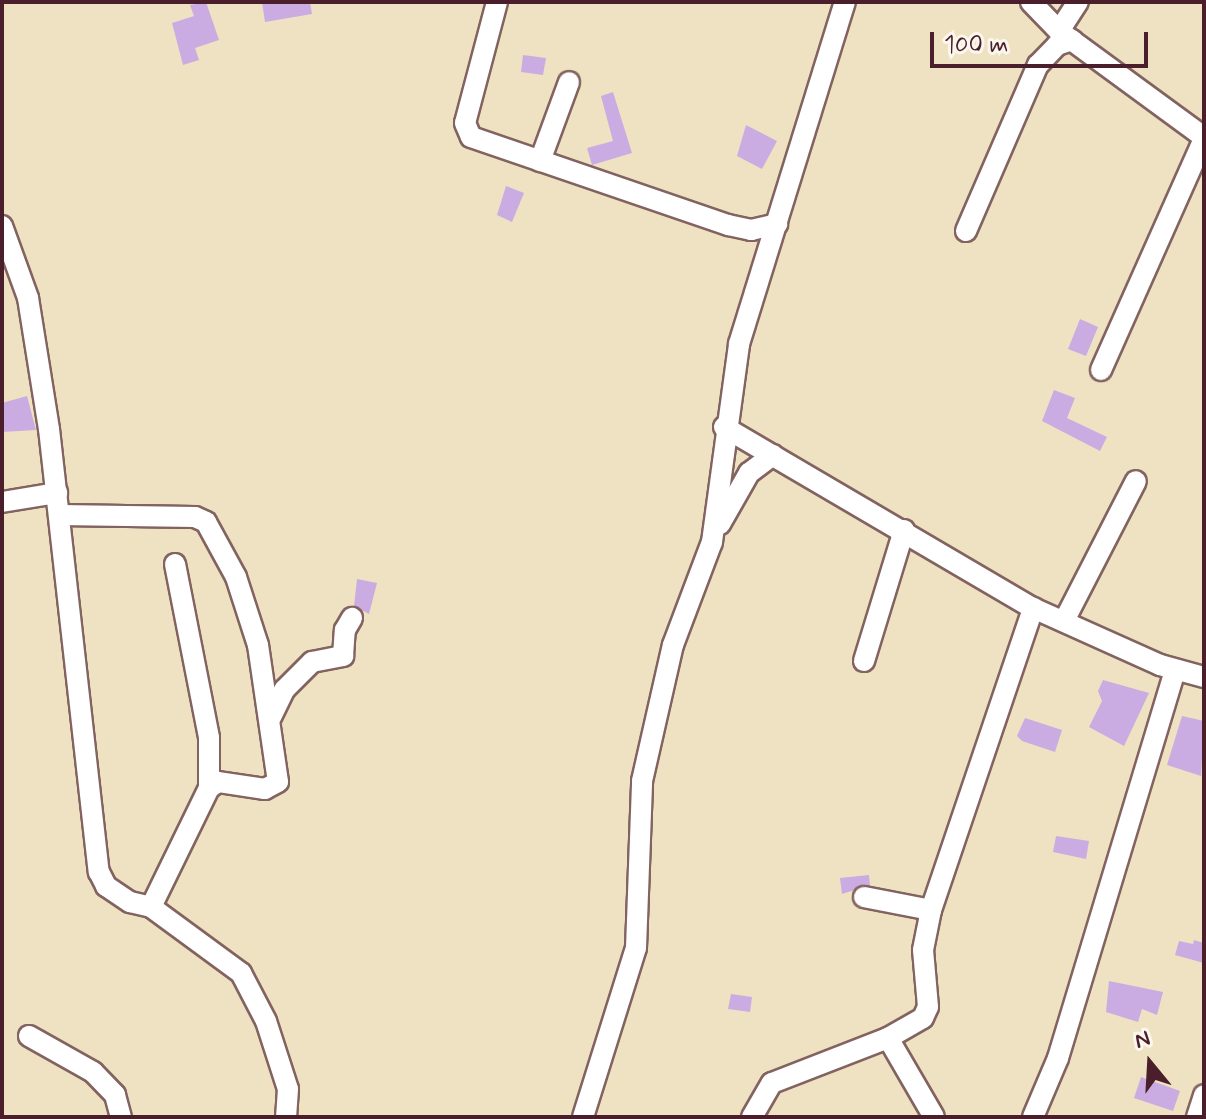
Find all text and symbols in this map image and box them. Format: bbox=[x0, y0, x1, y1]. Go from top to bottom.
scale bar bbox=[934, 16, 1152, 66]
text: 100 m bbox=[944, 30, 1008, 61]
north arrow bbox=[1110, 1023, 1190, 1103]
text: N bbox=[1131, 1025, 1154, 1056]

